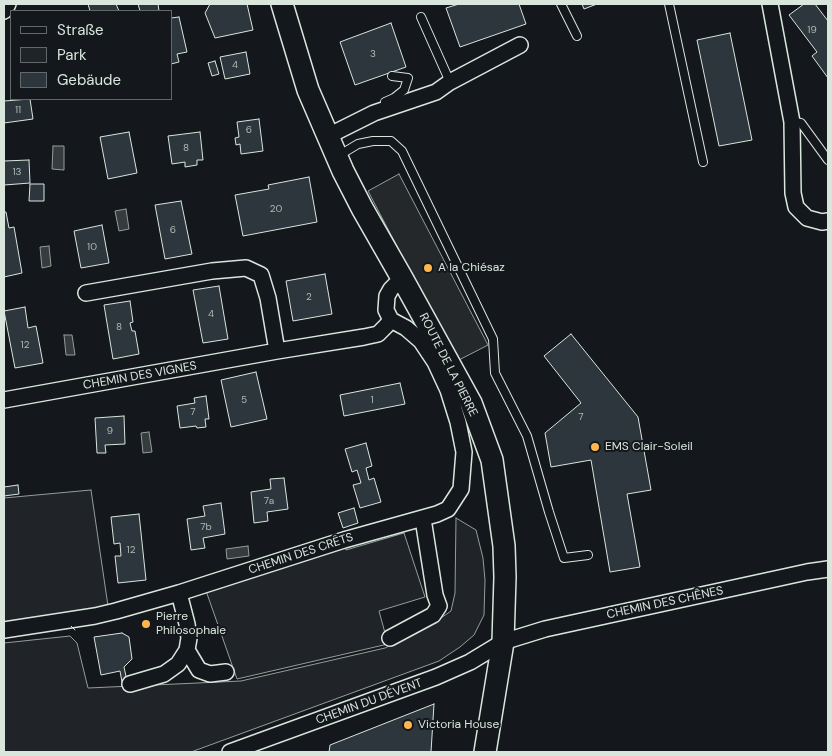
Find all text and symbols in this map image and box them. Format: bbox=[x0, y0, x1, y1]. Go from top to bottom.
legend bbox=[10, 10, 172, 100]
text: Straße bbox=[57, 20, 104, 40]
house number: 19 bbox=[807, 24, 817, 36]
text: Park bbox=[57, 45, 87, 65]
house number: 3 bbox=[370, 48, 376, 60]
house number: 4 bbox=[232, 59, 238, 71]
text: Gebäude bbox=[57, 70, 121, 90]
house number: 11 bbox=[15, 104, 21, 116]
house number: 6 bbox=[246, 124, 252, 136]
house number: 8 bbox=[183, 142, 189, 154]
house number: 13 bbox=[12, 166, 22, 178]
house number: 20 bbox=[270, 203, 282, 215]
house number: 6 bbox=[170, 224, 176, 236]
house number: 10 bbox=[87, 241, 97, 253]
place label: A la Chiésaz bbox=[438, 261, 505, 275]
marker: A la Chiésaz bbox=[422, 262, 434, 274]
house number: 2 bbox=[306, 291, 312, 303]
house number: 4 bbox=[208, 308, 214, 320]
street label: ROUTE DE LA PIERRE bbox=[416, 311, 480, 419]
house number: 8 bbox=[116, 321, 122, 333]
house number: 12 bbox=[21, 339, 29, 351]
street label: CHEMIN DES VIGNES bbox=[82, 359, 198, 393]
house number: 5 bbox=[241, 394, 247, 406]
house number: 1 bbox=[370, 394, 374, 406]
house number: 7 bbox=[190, 406, 196, 418]
house number: 7 bbox=[578, 411, 584, 423]
house number: 9 bbox=[107, 425, 113, 437]
place label: EMS Clair-Soleil bbox=[605, 440, 693, 454]
marker: EMS Clair-Soleil bbox=[589, 441, 601, 453]
house number: 7a bbox=[264, 495, 274, 507]
house number: 7b bbox=[200, 521, 212, 533]
street label: CHEMIN DES CRÊTS bbox=[247, 530, 355, 578]
house number: 12 bbox=[127, 544, 135, 556]
street label: CHEMIN DES CHÊNES bbox=[605, 584, 725, 622]
place label: Pierre Philosophale bbox=[156, 610, 226, 638]
marker: Pierre Philosophale bbox=[140, 618, 152, 630]
street label: CHEMIN DU DÉVENT bbox=[314, 676, 424, 728]
place label: Victoria House bbox=[418, 718, 499, 732]
marker: Victoria House bbox=[402, 719, 414, 731]

